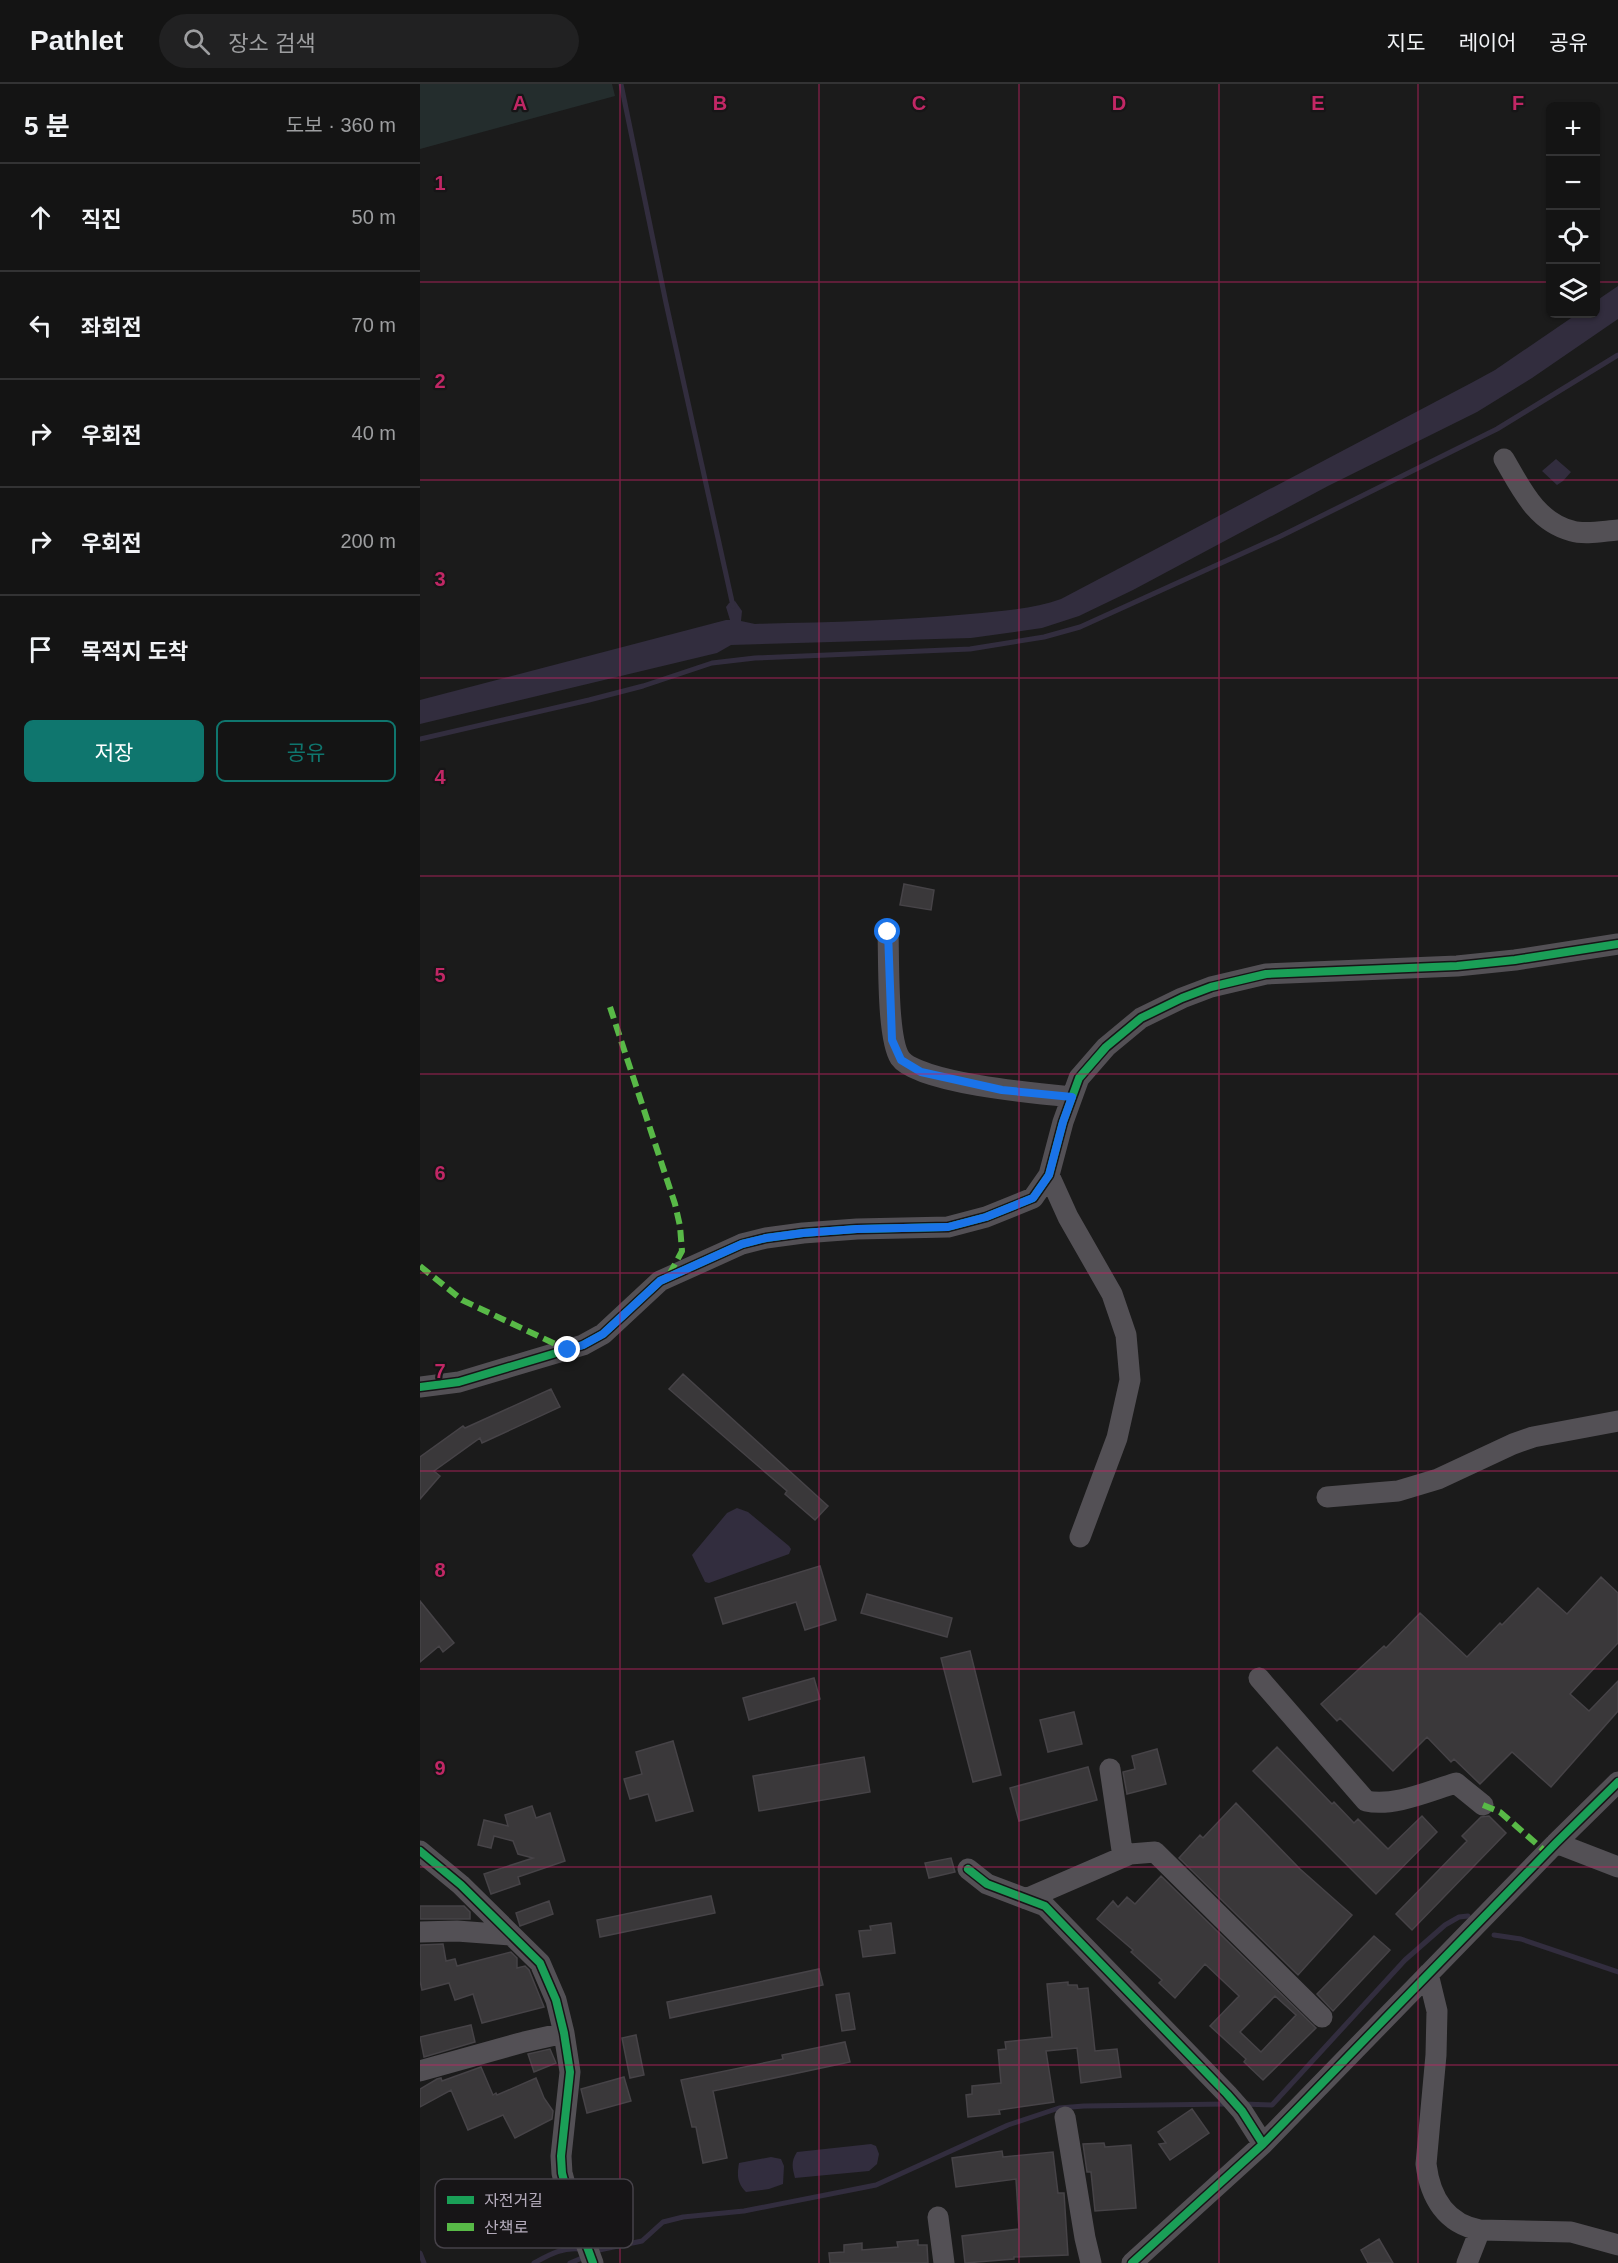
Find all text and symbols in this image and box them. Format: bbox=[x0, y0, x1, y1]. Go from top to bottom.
search box bbox=[159, 14, 579, 68]
text: Pathlet bbox=[30, 25, 123, 56]
icon: search bbox=[180, 25, 213, 58]
text: 장소 검색 bbox=[228, 31, 315, 56]
text: 지도 bbox=[1387, 31, 1425, 54]
text: 레이어 bbox=[1458, 31, 1516, 54]
text: 공유 bbox=[1549, 31, 1588, 54]
text: A bbox=[513, 92, 527, 114]
text: B bbox=[713, 92, 727, 114]
text: C bbox=[912, 92, 926, 114]
text: D bbox=[1112, 92, 1126, 114]
text: E bbox=[1311, 92, 1325, 114]
text: F bbox=[1512, 92, 1524, 114]
map controls bbox=[1546, 102, 1600, 318]
button: + bbox=[1546, 102, 1600, 156]
text: 5 분 bbox=[24, 111, 70, 141]
text: 도보 · 360 m bbox=[286, 114, 396, 136]
button: − bbox=[1546, 156, 1600, 210]
text: 1 bbox=[434, 172, 446, 194]
icon: ahead bbox=[24, 201, 57, 234]
text: 50 m bbox=[352, 206, 396, 228]
text: 직진 bbox=[81, 207, 121, 232]
button: locate bbox=[1546, 210, 1600, 264]
button: layers bbox=[1546, 264, 1600, 318]
icon: left bbox=[24, 309, 57, 342]
text: 70 m bbox=[352, 314, 396, 336]
text: 좌회전 bbox=[81, 315, 142, 340]
text: 2 bbox=[434, 370, 446, 392]
icon: right bbox=[24, 417, 57, 450]
text: 40 m bbox=[352, 422, 396, 444]
text: 우회전 bbox=[81, 423, 142, 448]
icon: right bbox=[24, 525, 57, 558]
text: 200 m bbox=[340, 530, 396, 552]
text: 우회전 bbox=[81, 531, 142, 556]
text: 3 bbox=[434, 568, 446, 590]
icon: arrive bbox=[24, 633, 57, 666]
text: 목적지 도착 bbox=[81, 639, 188, 664]
button: 저장 bbox=[24, 720, 204, 782]
button: 공유 bbox=[216, 720, 396, 782]
text: 4 bbox=[434, 766, 446, 788]
route start bbox=[874, 918, 900, 944]
text: 5 bbox=[434, 964, 446, 986]
text: 6 bbox=[434, 1162, 446, 1184]
route end bbox=[554, 1336, 580, 1362]
text: 7 bbox=[434, 1360, 446, 1382]
text: 8 bbox=[434, 1559, 446, 1581]
text: 9 bbox=[434, 1757, 446, 1779]
legend bbox=[435, 2179, 633, 2248]
text: 자전거길 bbox=[484, 2192, 543, 2209]
text: 산책로 bbox=[484, 2219, 528, 2236]

